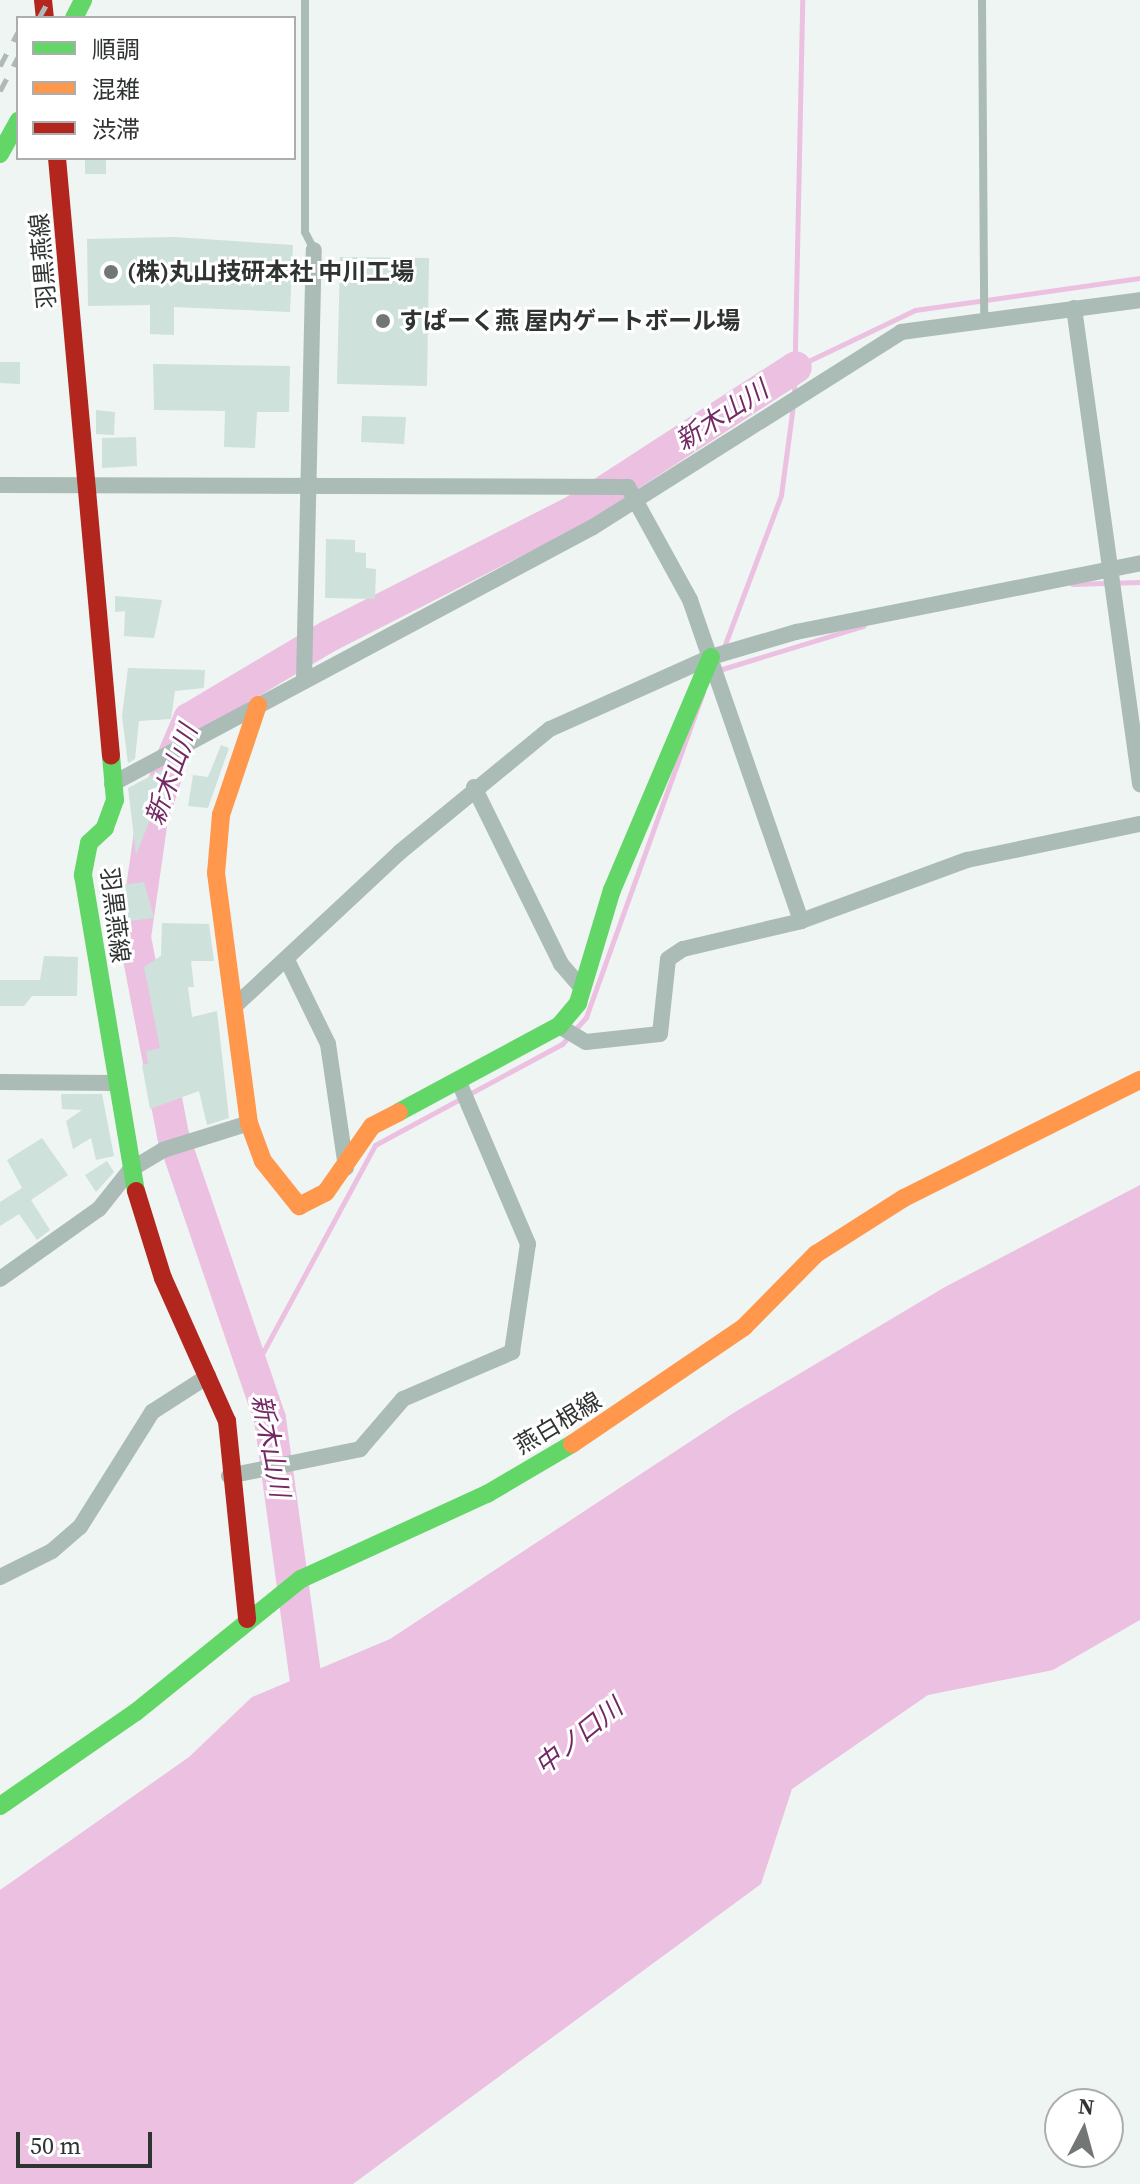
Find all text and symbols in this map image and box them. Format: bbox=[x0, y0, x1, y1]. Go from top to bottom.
legend bbox=[16, 16, 296, 160]
text: 順調 bbox=[92, 33, 140, 66]
text: 混雑 bbox=[92, 73, 140, 106]
text: 渋滞 bbox=[92, 113, 140, 146]
street label: 羽黒燕線 bbox=[24, 212, 62, 310]
place label: (株)丸山技研本社 中川工場 bbox=[127, 258, 414, 286]
marker: (株)丸山技研本社 中川工場 bbox=[102, 263, 120, 281]
place label: すぱーく燕 屋内ゲートボール場 bbox=[399, 307, 740, 335]
marker: すぱーく燕 屋内ゲートボール場 bbox=[374, 312, 392, 330]
water label: 新木山川 bbox=[670, 375, 774, 457]
water label: 新木山川 bbox=[140, 721, 204, 829]
street label: 羽黒燕線 bbox=[95, 866, 135, 964]
street label: 燕白根線 bbox=[509, 1386, 607, 1460]
water label: 新木山川 bbox=[245, 1392, 295, 1500]
water label: 中ノ口川 bbox=[529, 1692, 629, 1782]
north arrow bbox=[1044, 2088, 1124, 2168]
text: N bbox=[1077, 2090, 1096, 2122]
scale bar bbox=[20, 2116, 156, 2166]
text: 50 m bbox=[30, 2129, 81, 2162]

